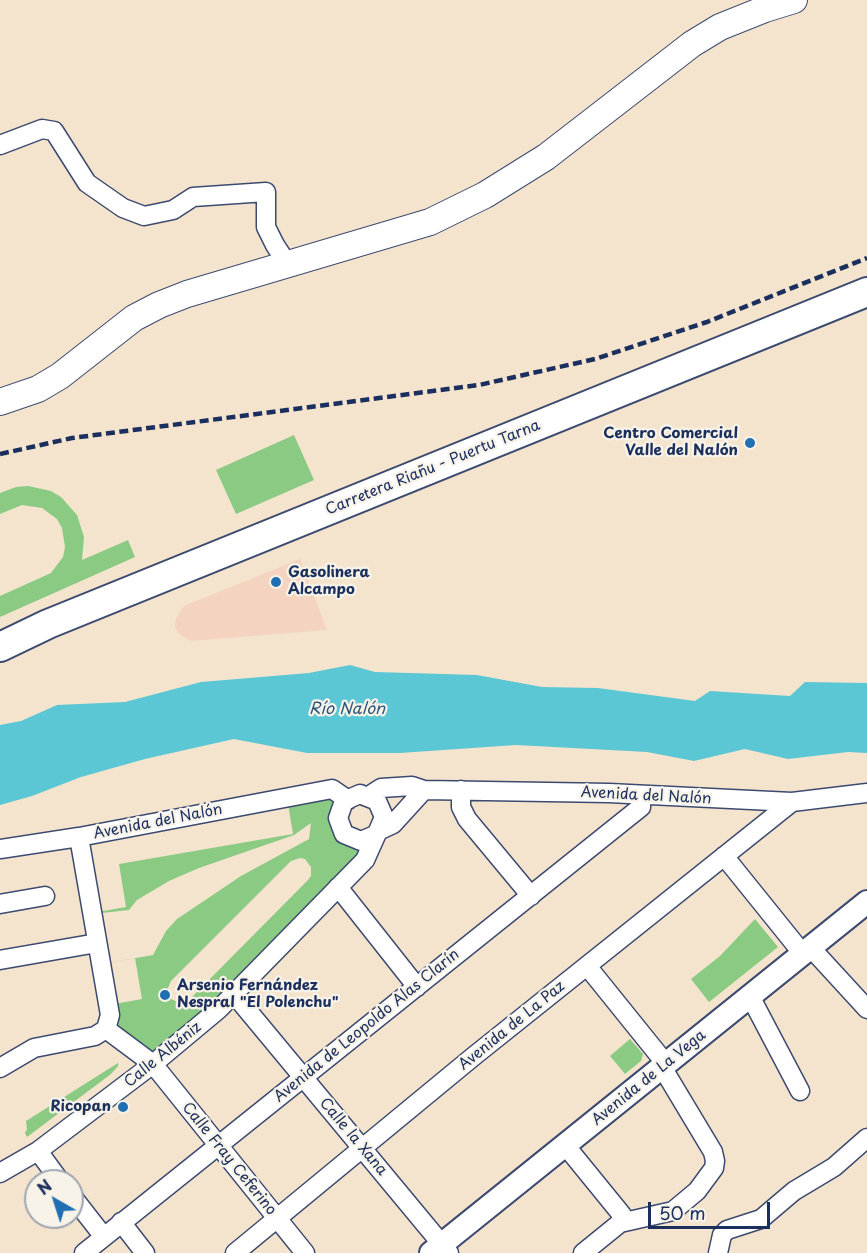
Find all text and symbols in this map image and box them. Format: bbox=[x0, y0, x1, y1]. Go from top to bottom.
street label: Carretera Riañu - Puertu Tarna bbox=[323, 417, 543, 519]
place label: Centro Comercial Valle del Nalón bbox=[603, 425, 738, 460]
marker: Centro Comercial Valle del Nalón bbox=[743, 436, 757, 450]
place label: Gasolinera Alcampo bbox=[288, 564, 370, 599]
marker: Gasolinera Alcampo bbox=[269, 575, 283, 589]
water label: Río Nalón bbox=[309, 700, 385, 720]
street label: Avenida del Nalón bbox=[580, 784, 712, 808]
street label: Avenida del Nalón bbox=[92, 801, 224, 843]
street label: Avenida de Leopoldo Alas Clarín bbox=[271, 946, 463, 1106]
place label: Arsenio Fernández Nespral "El Polenchu" bbox=[177, 977, 339, 1012]
street label: Avenida de La Paz bbox=[455, 978, 569, 1074]
marker: Arsenio Fernández Nespral "El Polenchu" bbox=[158, 988, 172, 1002]
street label: Calle Albéniz bbox=[121, 1019, 205, 1091]
street label: Avenida de La Vega bbox=[588, 1026, 710, 1130]
street label: Calle la Xana bbox=[315, 1095, 391, 1179]
place label: Ricopan bbox=[51, 1098, 111, 1116]
street label: Calle Fray Ceferino bbox=[178, 1099, 280, 1219]
marker: Ricopan bbox=[116, 1100, 130, 1114]
north arrow bbox=[24, 1169, 84, 1229]
text: N bbox=[31, 1173, 56, 1200]
scale bar bbox=[651, 1190, 772, 1228]
text: 50 m bbox=[659, 1199, 706, 1226]

